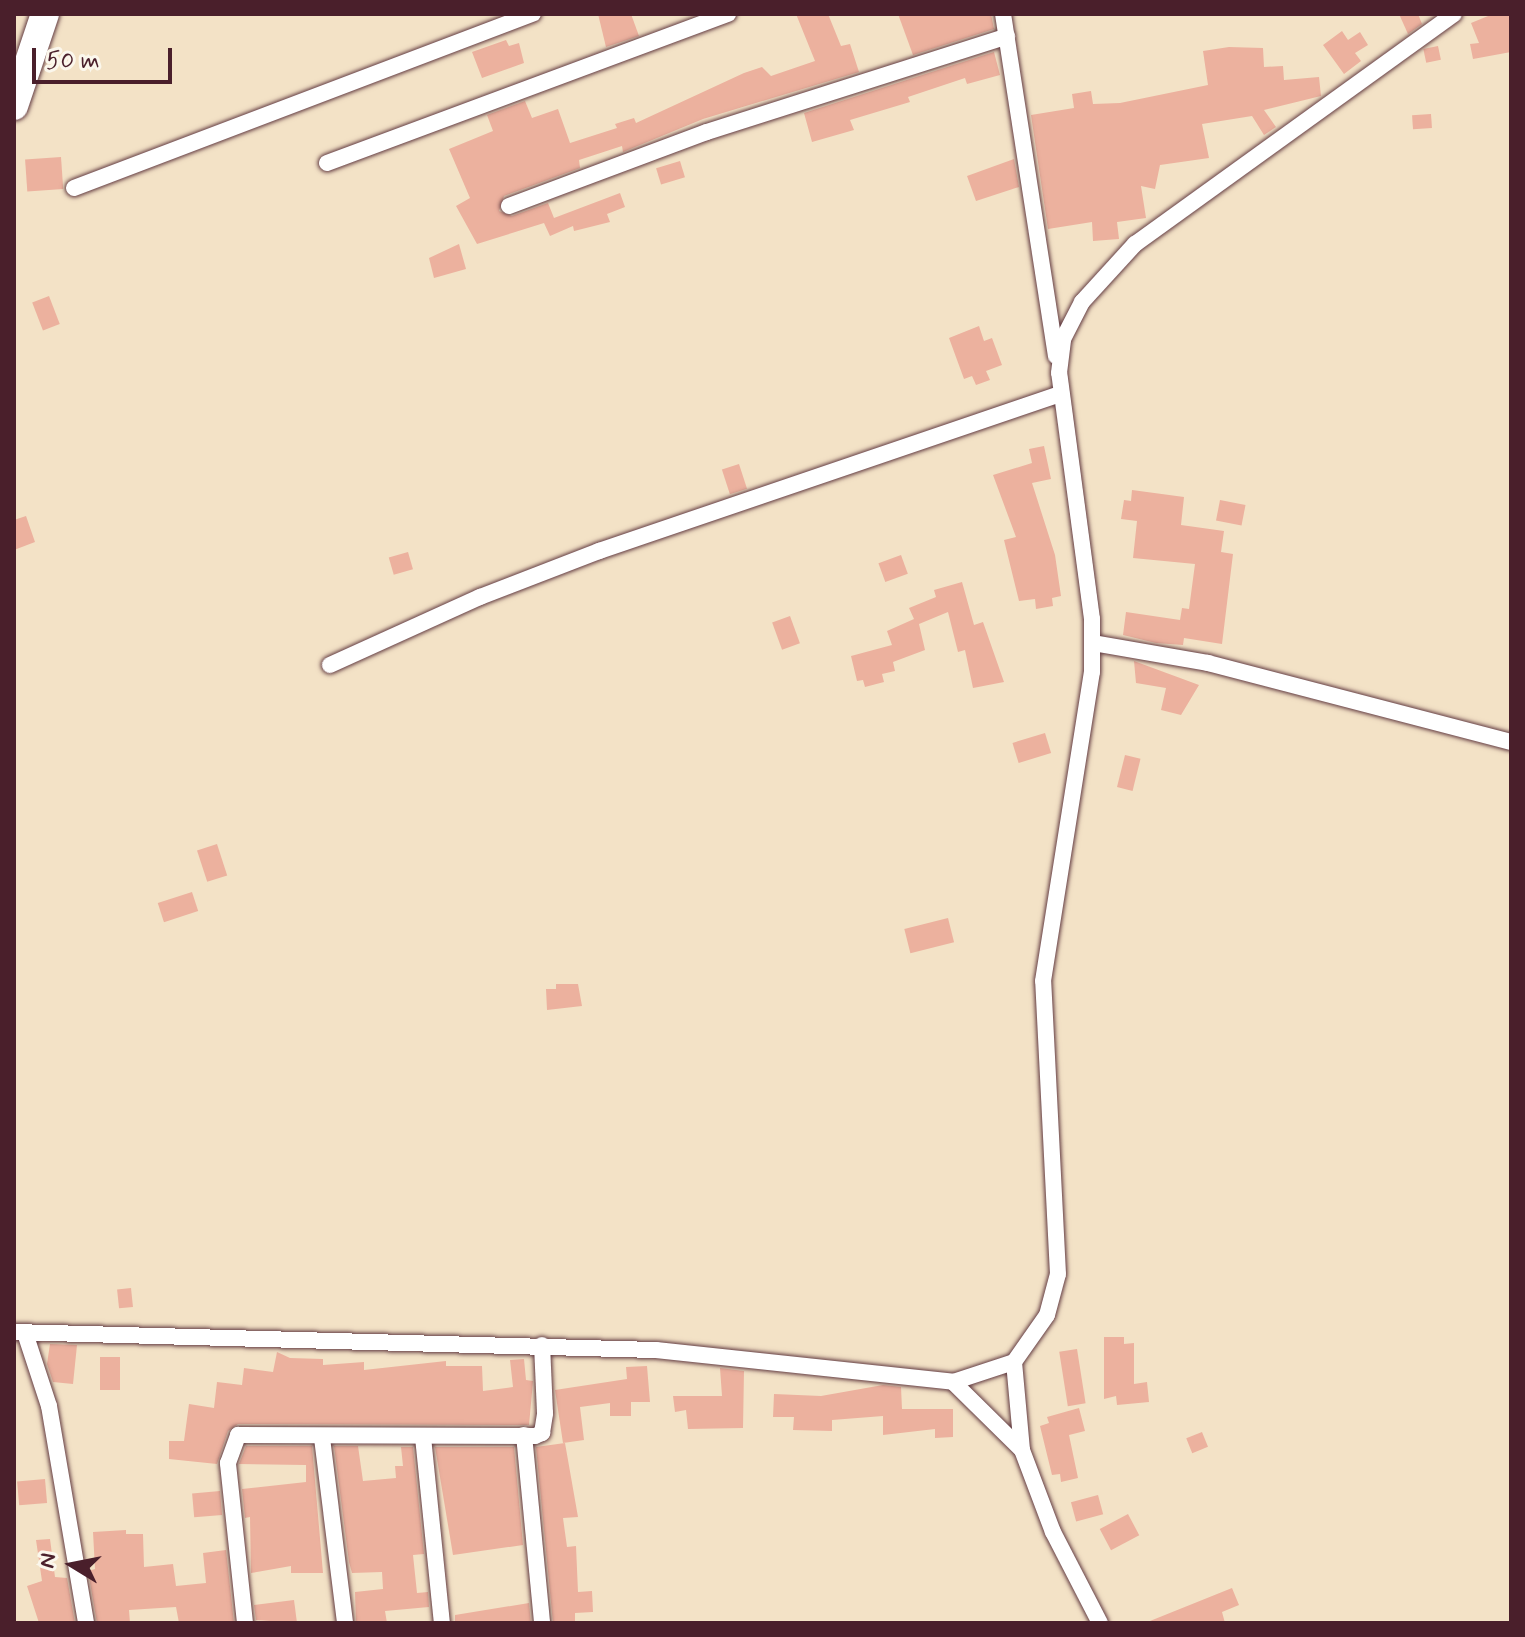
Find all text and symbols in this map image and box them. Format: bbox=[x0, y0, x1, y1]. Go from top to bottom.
scale bar bbox=[36, 32, 176, 82]
text: 50 m bbox=[46, 46, 100, 77]
north arrow bbox=[32, 1525, 112, 1605]
text: N bbox=[33, 1551, 63, 1570]

